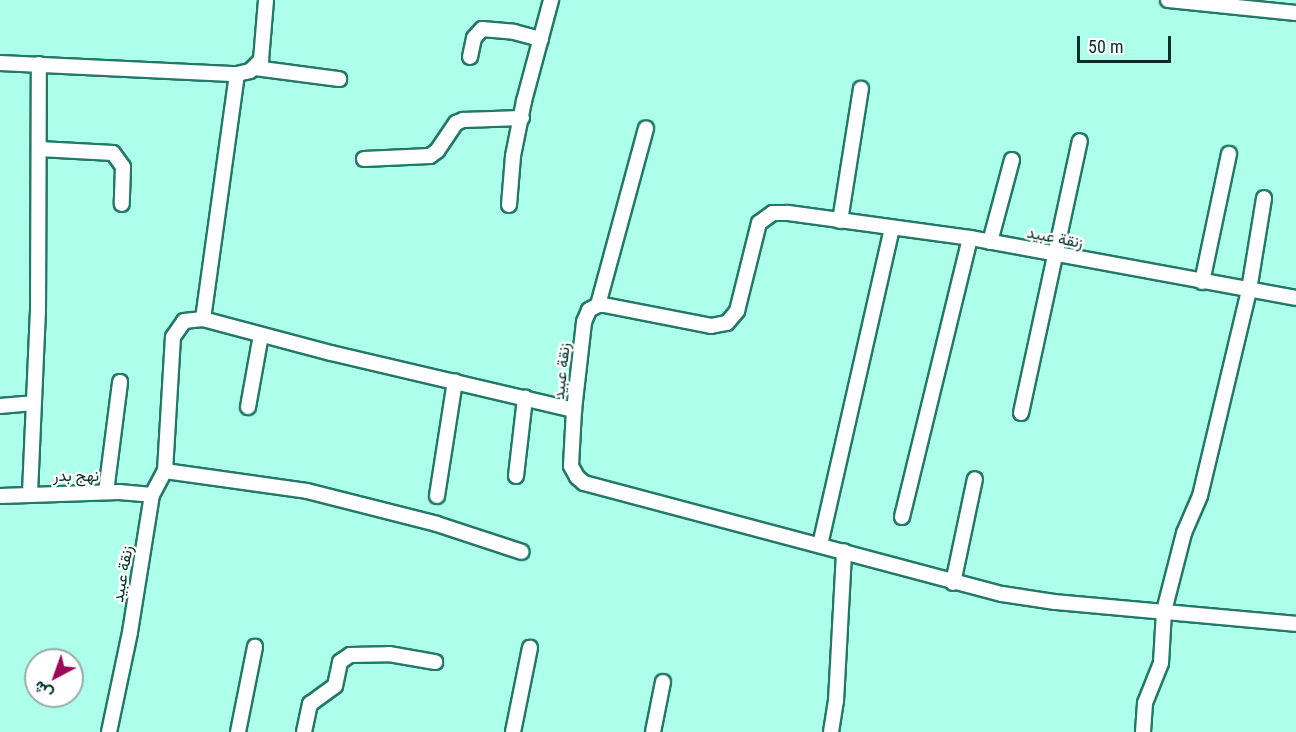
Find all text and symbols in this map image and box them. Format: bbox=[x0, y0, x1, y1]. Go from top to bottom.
scale bar bbox=[1080, 24, 1174, 62]
text: 50 m bbox=[1088, 36, 1123, 57]
street label: زنقة عبيد bbox=[1025, 223, 1085, 253]
street label: زنقة عبيد bbox=[549, 342, 575, 400]
street label: نهج بدر bbox=[53, 466, 99, 486]
street label: زنقة عبيد bbox=[109, 544, 137, 604]
north arrow bbox=[24, 648, 84, 708]
text: ش bbox=[30, 677, 57, 704]

